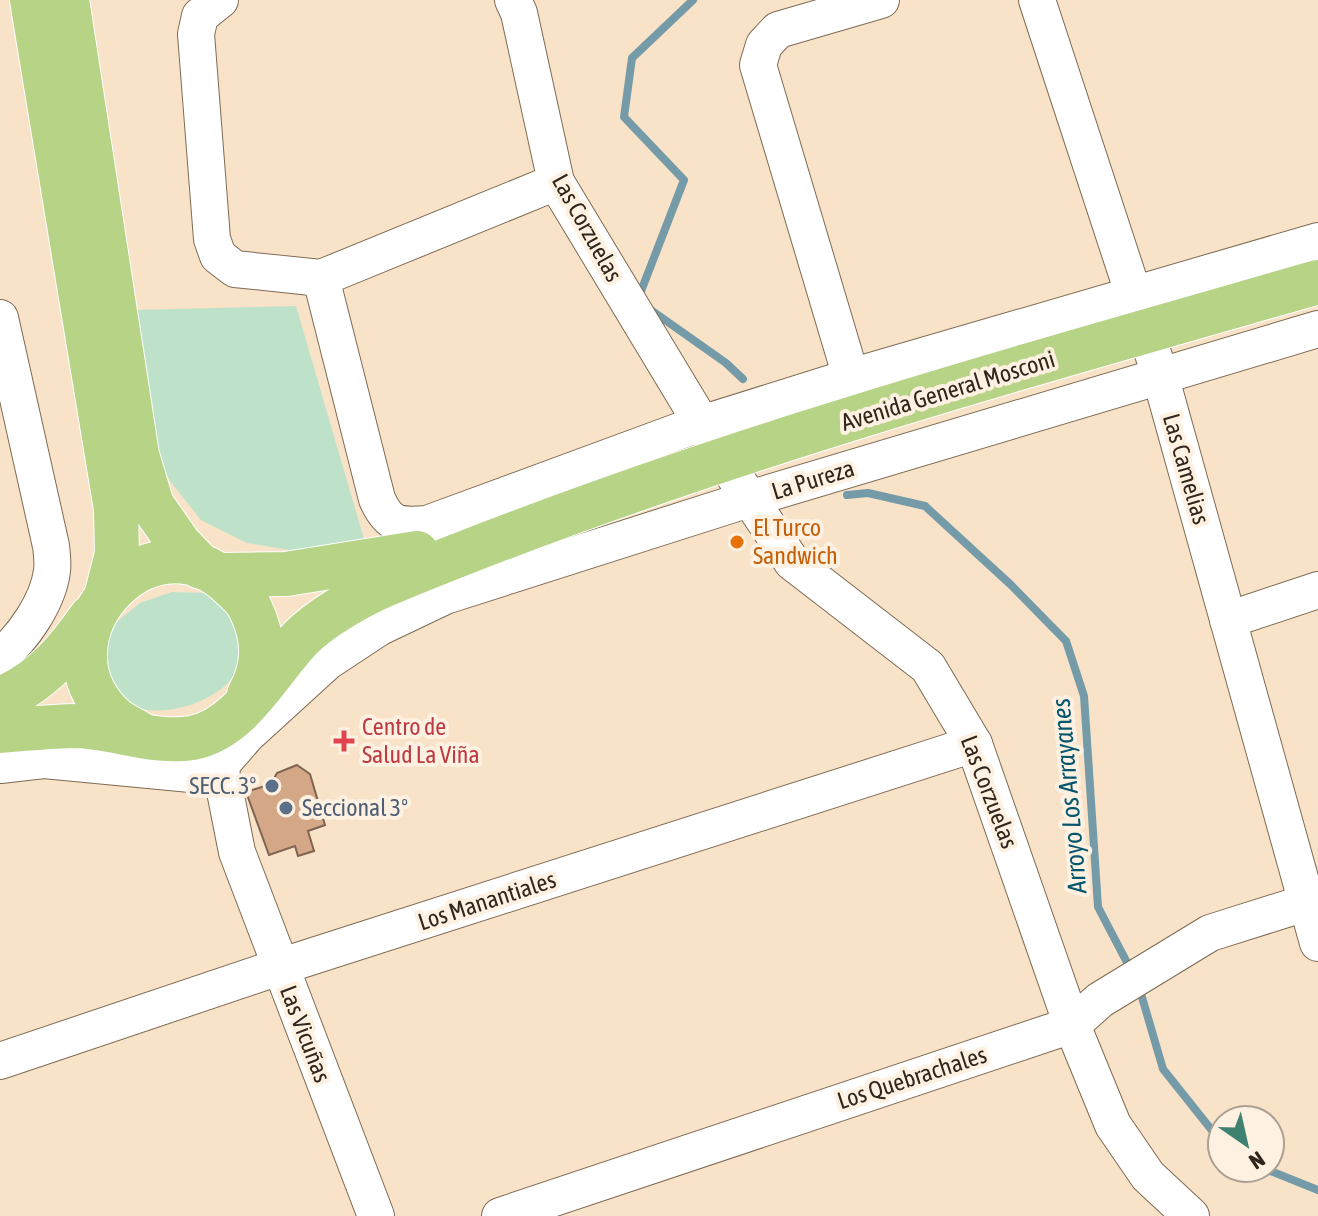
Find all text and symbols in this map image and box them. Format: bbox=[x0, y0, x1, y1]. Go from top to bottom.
street label: Las Corzuelas bbox=[547, 169, 628, 286]
street label: Avenida General Mosconi bbox=[838, 345, 1058, 436]
street label: Las Camelias bbox=[1158, 410, 1215, 527]
street label: La Pureza bbox=[768, 454, 857, 505]
place label: El Turco Sandwich bbox=[753, 514, 838, 569]
marker: El Turco Sandwich bbox=[728, 533, 746, 551]
water label: Arroyo Los Arrayanes bbox=[1046, 697, 1093, 896]
place label: Centro de Salud La Viña bbox=[362, 713, 480, 768]
marker: Centro de Salud La Viña bbox=[333, 730, 355, 752]
street label: Las Corzuelas bbox=[956, 732, 1023, 852]
place label: SECC. 3º bbox=[189, 772, 256, 799]
marker: SECC. 3º bbox=[263, 777, 281, 795]
place label: Seccional 3º bbox=[302, 794, 408, 821]
marker: Seccional 3º bbox=[277, 799, 295, 817]
street label: Los Manantiales bbox=[415, 866, 559, 935]
street label: Las Vicuñas bbox=[275, 982, 336, 1086]
street label: Los Quebrachales bbox=[834, 1041, 990, 1114]
north arrow bbox=[1206, 1104, 1286, 1184]
text: N bbox=[1245, 1146, 1270, 1175]

